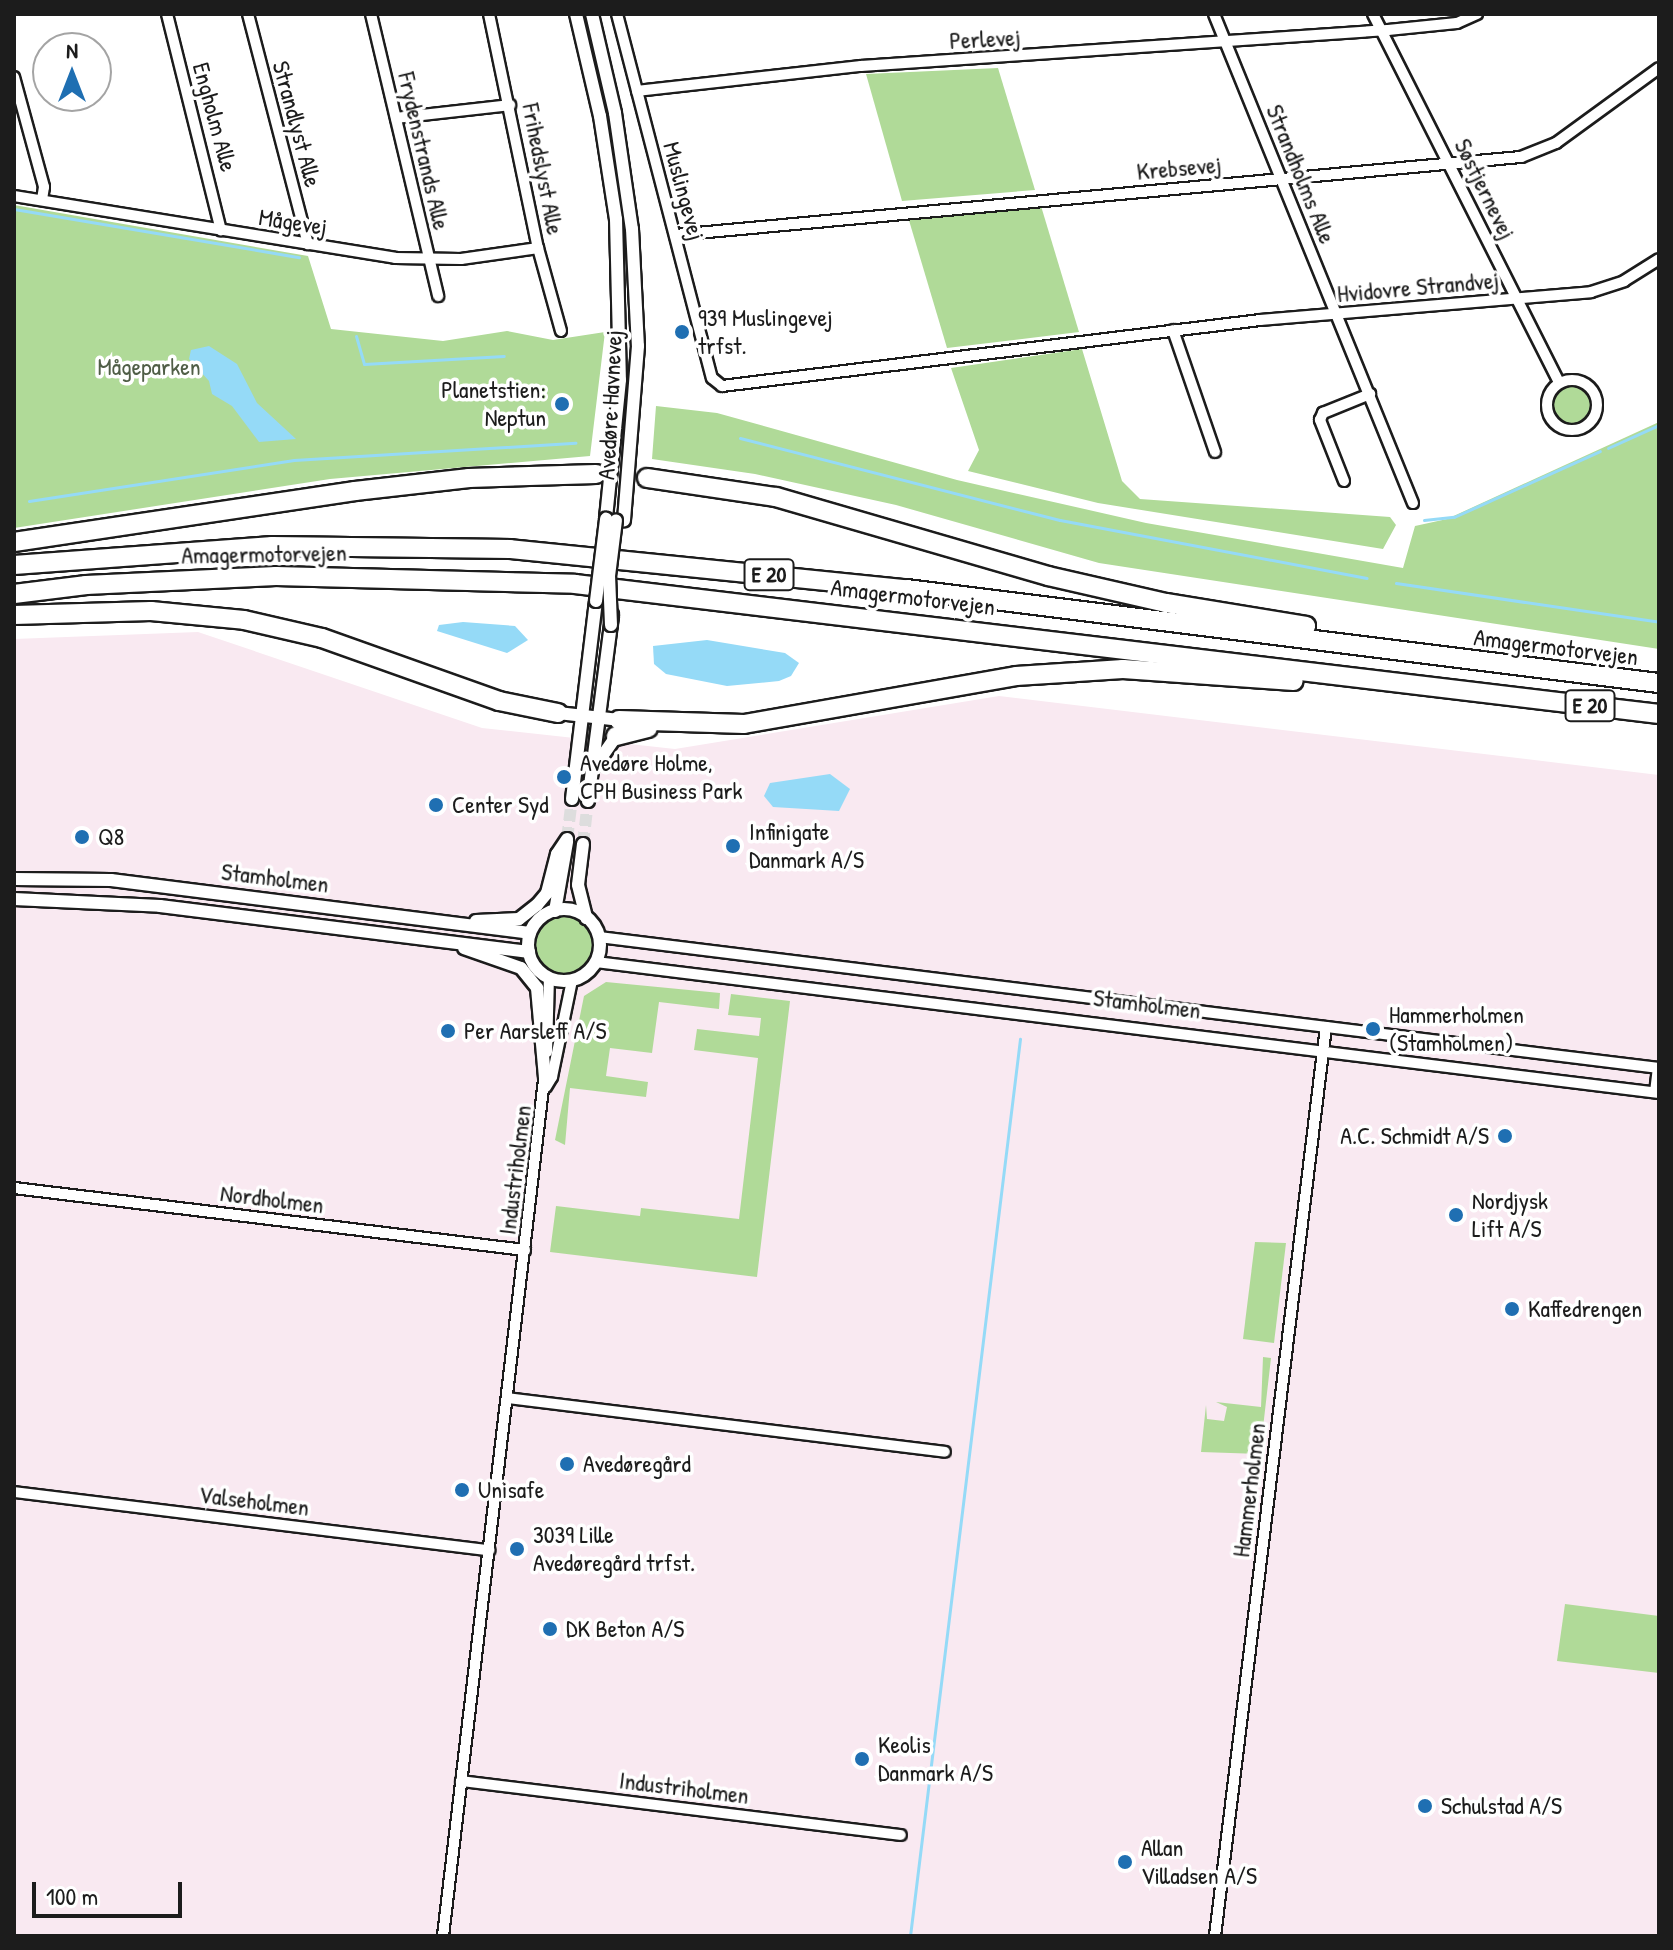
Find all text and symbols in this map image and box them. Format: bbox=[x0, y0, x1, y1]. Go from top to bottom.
street label: Perlevej bbox=[949, 23, 1021, 55]
north arrow bbox=[32, 32, 112, 112]
text: N bbox=[66, 35, 78, 65]
street label: Strandlyst Alle bbox=[266, 58, 328, 190]
street label: Engholm Alle bbox=[187, 59, 243, 175]
street label: Frydenstrands Alle bbox=[392, 69, 456, 233]
street label: Strandholms Alle bbox=[1260, 100, 1342, 248]
street label: Frihedslyst Alle bbox=[516, 101, 570, 237]
street label: Søstjernevej bbox=[1448, 134, 1522, 244]
street label: Muslingevej bbox=[657, 139, 711, 243]
street label: Krebsevej bbox=[1135, 150, 1223, 186]
street label: Mågevej bbox=[257, 202, 329, 242]
street label: Hvidovre Strandvej bbox=[1336, 266, 1500, 308]
place label: 939 Muslingevej trfst. bbox=[698, 304, 833, 360]
marker: 939 Muslingevej trfst. bbox=[673, 323, 691, 341]
street label: Avedøre Havnevej bbox=[592, 329, 628, 481]
park label: Mågeparken bbox=[97, 353, 201, 381]
place label: Planetstien: Neptun bbox=[441, 376, 546, 432]
marker: Planetstien: Neptun bbox=[553, 395, 571, 413]
street label: Amagermotorvejen bbox=[181, 538, 347, 570]
road number: E 20 bbox=[743, 557, 795, 593]
street label: Amagermotorvejen bbox=[829, 573, 997, 621]
street label: Amagermotorvejen bbox=[1472, 623, 1640, 671]
road number: E 20 bbox=[1564, 688, 1616, 724]
place label: Avedøre Holme, CPH Business Park bbox=[580, 749, 742, 805]
marker: Avedøre Holme, CPH Business Park bbox=[555, 768, 573, 786]
place label: Center Syd bbox=[452, 791, 549, 819]
marker: Center Syd bbox=[427, 796, 445, 814]
place label: Infinigate Danmark A/S bbox=[749, 818, 864, 874]
place label: Q8 bbox=[98, 823, 124, 851]
marker: Q8 bbox=[73, 828, 91, 846]
marker: Infinigate Danmark A/S bbox=[724, 837, 742, 855]
street label: Stamholmen bbox=[220, 857, 330, 899]
street label: Stamholmen bbox=[1092, 983, 1202, 1025]
place label: Hammerholmen (Stamholmen) bbox=[1389, 1001, 1524, 1057]
place label: Per Aarsleff A/S bbox=[464, 1017, 606, 1045]
marker: Hammerholmen (Stamholmen) bbox=[1364, 1020, 1382, 1038]
marker: Per Aarsleff A/S bbox=[439, 1022, 457, 1040]
street label: Industriholmen bbox=[493, 1104, 537, 1236]
place label: A.C. Schmidt A/S bbox=[1340, 1122, 1489, 1150]
marker: A.C. Schmidt A/S bbox=[1496, 1127, 1514, 1145]
street label: Nordholmen bbox=[219, 1178, 325, 1220]
place label: Nordjysk Lift A/S bbox=[1472, 1187, 1548, 1243]
marker: Nordjysk Lift A/S bbox=[1447, 1206, 1465, 1224]
place label: Kaffedrengen bbox=[1528, 1295, 1642, 1323]
marker: Kaffedrengen bbox=[1503, 1300, 1521, 1318]
street label: Hammerholmen bbox=[1226, 1421, 1272, 1559]
place label: Avedøregård bbox=[583, 1450, 691, 1478]
marker: Avedøregård bbox=[558, 1455, 576, 1473]
place label: Unisafe bbox=[478, 1476, 544, 1504]
street label: Valseholmen bbox=[197, 1480, 311, 1522]
marker: Unisafe bbox=[453, 1481, 471, 1499]
place label: 3039 Lille Avedøregård trfst. bbox=[533, 1521, 695, 1577]
marker: 3039 Lille Avedøregård trfst. bbox=[508, 1540, 526, 1558]
place label: DK Beton A/S bbox=[566, 1615, 684, 1643]
marker: DK Beton A/S bbox=[541, 1620, 559, 1638]
place label: Keolis Danmark A/S bbox=[878, 1731, 993, 1787]
marker: Keolis Danmark A/S bbox=[853, 1750, 871, 1768]
street label: Industriholmen bbox=[618, 1766, 750, 1810]
place label: Schulstad A/S bbox=[1441, 1792, 1562, 1820]
marker: Schulstad A/S bbox=[1416, 1797, 1434, 1815]
place label: Allan Villadsen A/S bbox=[1141, 1834, 1257, 1890]
marker: Allan Villadsen A/S bbox=[1116, 1853, 1134, 1871]
scale bar bbox=[36, 1866, 186, 1916]
text: 100 m bbox=[46, 1880, 98, 1912]

